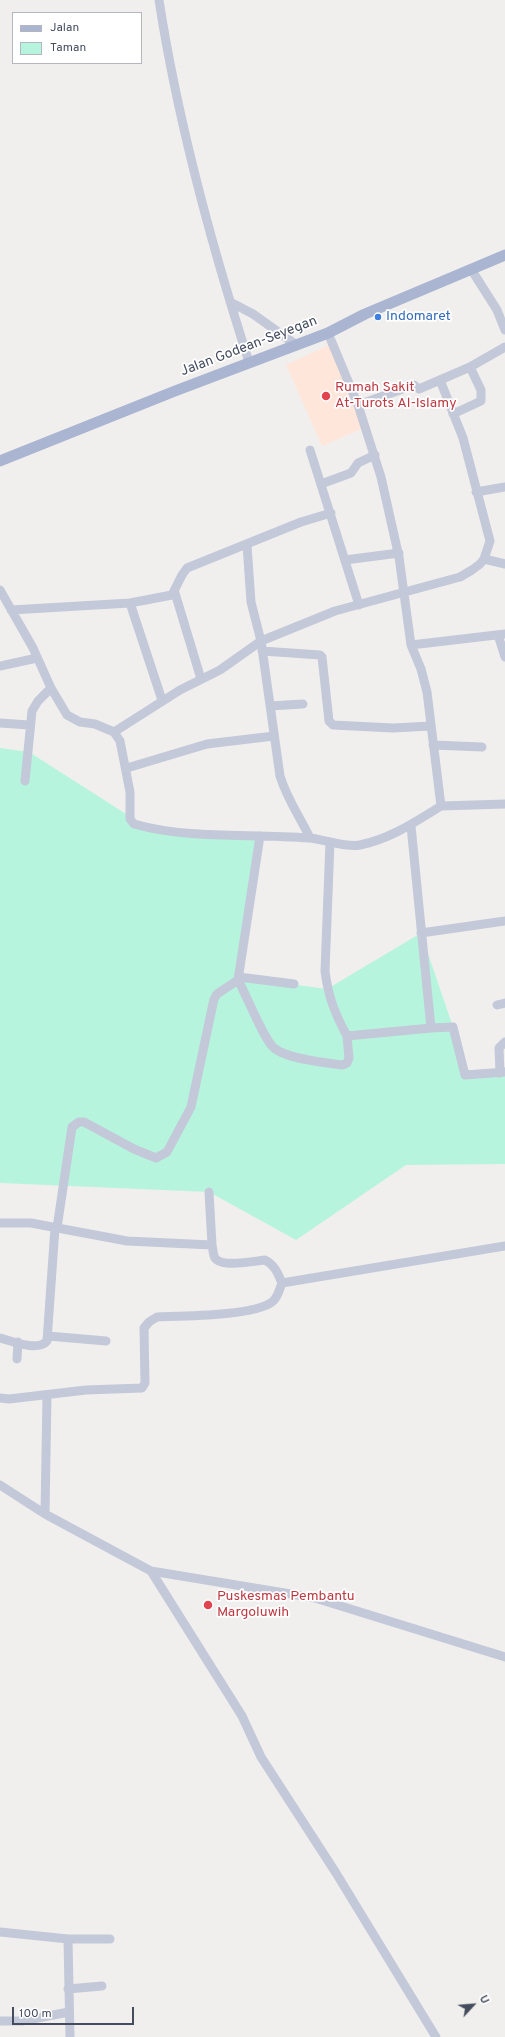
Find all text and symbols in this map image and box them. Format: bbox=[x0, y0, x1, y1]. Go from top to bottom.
legend bbox=[12, 12, 142, 64]
text: Jalan bbox=[50, 20, 79, 36]
text: Taman bbox=[50, 40, 86, 56]
place label: Indomaret bbox=[386, 309, 451, 325]
marker: Indomaret bbox=[373, 312, 383, 322]
street label: Jalan Godean-Seyegan bbox=[178, 313, 320, 381]
place label: Rumah Sakit At-Turots Al-Islamy bbox=[335, 380, 457, 412]
marker: Rumah Sakit At-Turots Al-Islamy bbox=[320, 390, 332, 402]
place label: Puskesmas Pembantu Margoluwih bbox=[217, 1589, 355, 1622]
marker: Puskesmas Pembantu Margoluwih bbox=[202, 1599, 214, 1611]
north arrow bbox=[453, 1985, 493, 2025]
text: U bbox=[476, 1993, 492, 2006]
scale bar bbox=[14, 1999, 136, 2025]
text: 100 m bbox=[19, 2006, 52, 2022]

